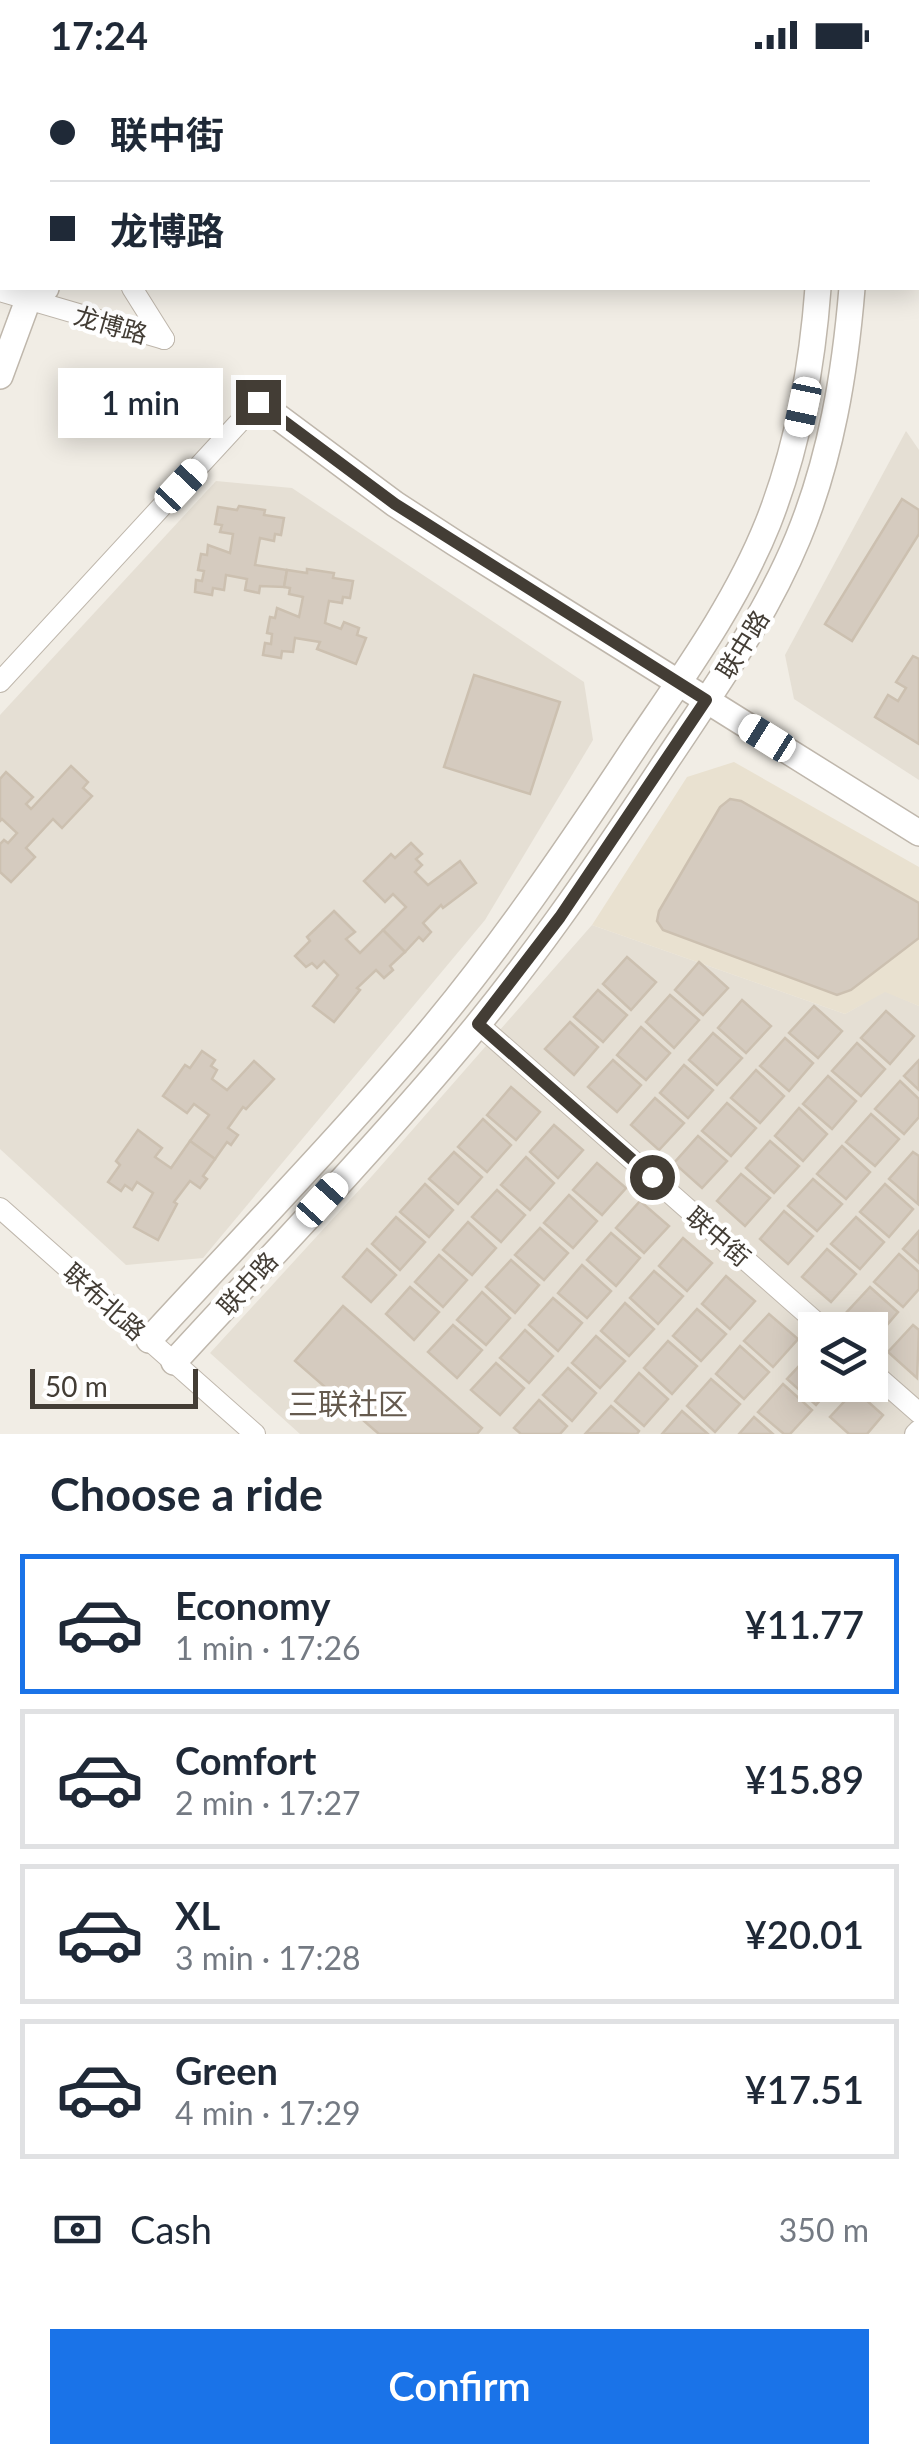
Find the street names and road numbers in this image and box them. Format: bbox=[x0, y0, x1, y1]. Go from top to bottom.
street label: 龙博路 bbox=[71, 299, 151, 349]
street label: 联中路 bbox=[709, 604, 775, 684]
street label: 联中街 bbox=[681, 1200, 757, 1272]
street label: 联中路 bbox=[211, 1245, 283, 1321]
street label: 联布北路 bbox=[58, 1256, 152, 1346]

